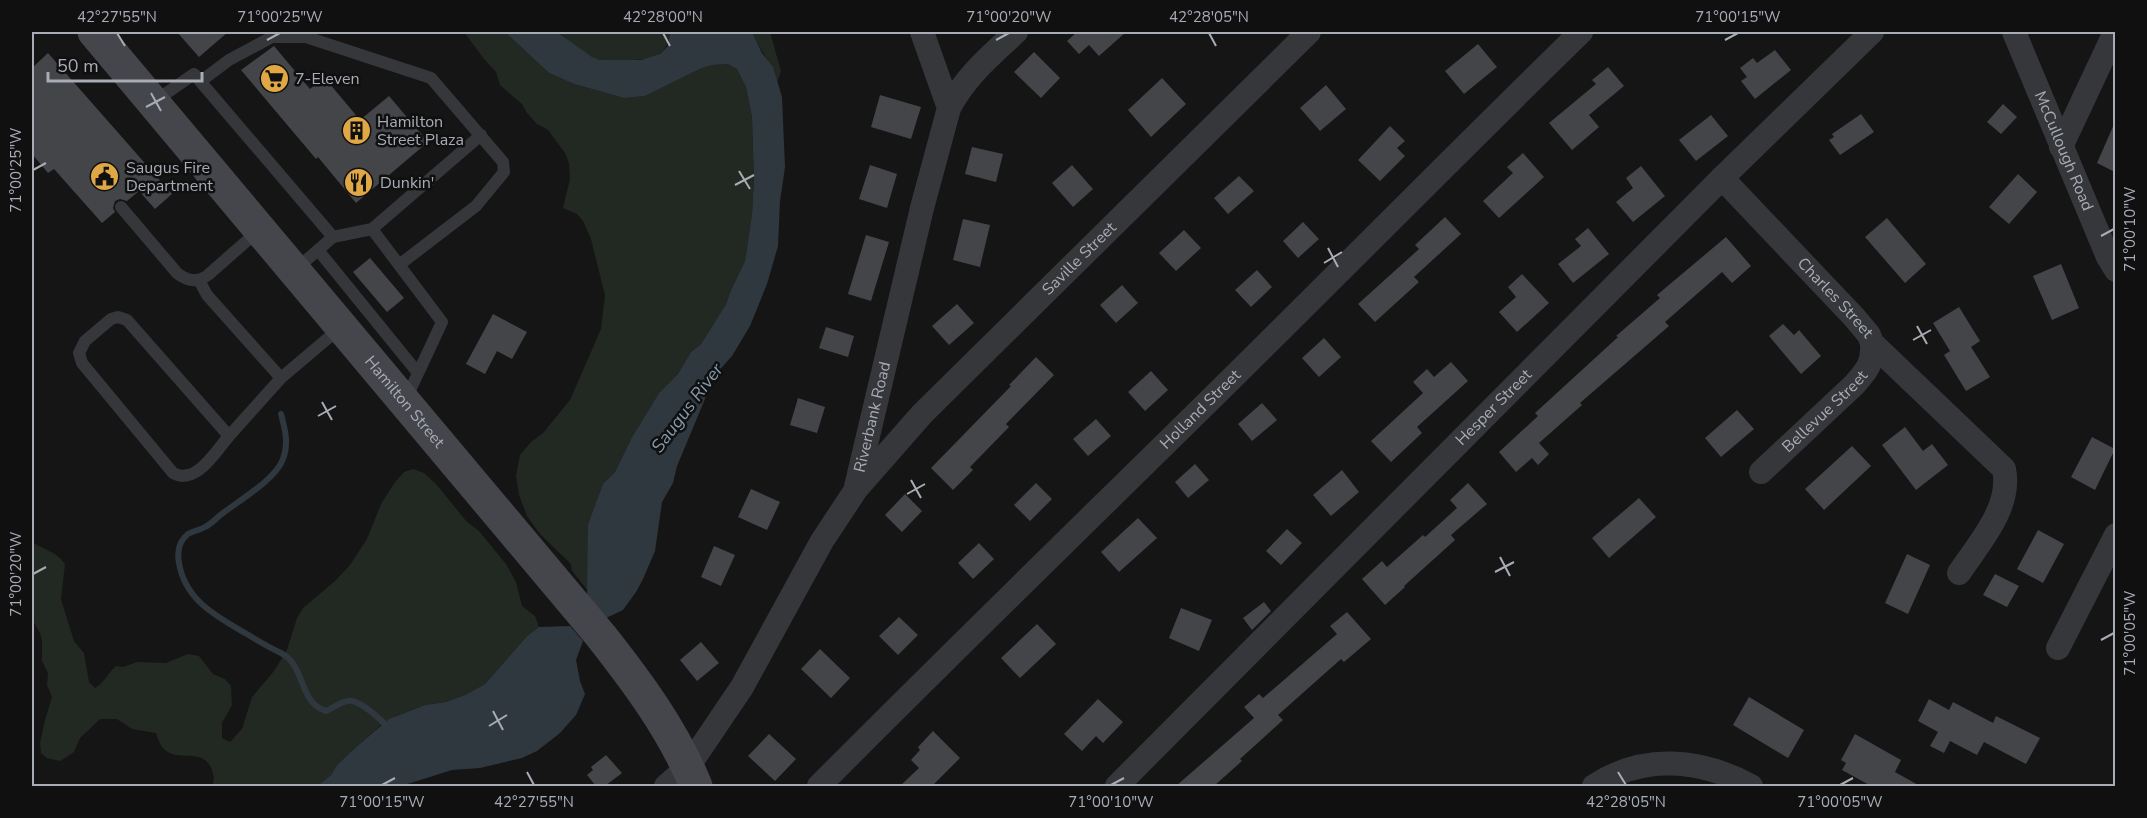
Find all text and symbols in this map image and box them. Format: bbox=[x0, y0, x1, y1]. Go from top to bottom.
text: 42°27'55"N bbox=[77, 7, 157, 27]
text: 71°00'25"W bbox=[237, 7, 323, 27]
text: 42°28'00"N bbox=[623, 7, 703, 27]
text: 71°00'20"W bbox=[966, 7, 1052, 27]
text: 42°28'05"N bbox=[1169, 7, 1249, 27]
text: 71°00'15"W bbox=[1695, 7, 1781, 27]
scale bar bbox=[48, 45, 202, 83]
text: 50 m bbox=[57, 54, 99, 78]
supermarket icon: 7-Eleven bbox=[258, 63, 290, 95]
place label: 7-Eleven bbox=[295, 68, 360, 90]
street label: McCullough Road bbox=[2029, 88, 2099, 214]
place label: Hamilton Street Plaza bbox=[377, 111, 464, 151]
building icon: Hamilton Street Plaza bbox=[340, 115, 372, 147]
text: 71°00'25"W bbox=[6, 127, 26, 213]
place label: Saugus Fire Department bbox=[126, 157, 213, 197]
public building icon: Saugus Fire Department bbox=[89, 161, 121, 193]
restaurant icon: Dunkin' bbox=[343, 167, 375, 199]
place label: Dunkin' bbox=[380, 172, 434, 194]
text: 71°00'10"W bbox=[2120, 186, 2140, 272]
street label: Saville Street bbox=[1037, 217, 1121, 300]
street label: Charles Street bbox=[1792, 253, 1879, 343]
street label: Hamilton Street bbox=[359, 351, 450, 453]
water label: Saugus River bbox=[646, 358, 729, 458]
street label: Riverbank Road bbox=[849, 359, 896, 475]
street label: Holland Street bbox=[1155, 364, 1246, 454]
street label: Hesper Street bbox=[1451, 364, 1537, 451]
street label: Bellevue Street bbox=[1777, 366, 1873, 458]
text: 71°00'20"W bbox=[6, 531, 26, 617]
text: 71°00'05"W bbox=[2120, 590, 2140, 676]
text: 71°00'15"W bbox=[339, 792, 425, 812]
text: 42°27'55"N bbox=[494, 792, 574, 812]
text: 71°00'10"W bbox=[1068, 792, 1154, 812]
text: 42°28'05"N bbox=[1586, 792, 1666, 812]
text: 71°00'05"W bbox=[1797, 792, 1883, 812]

